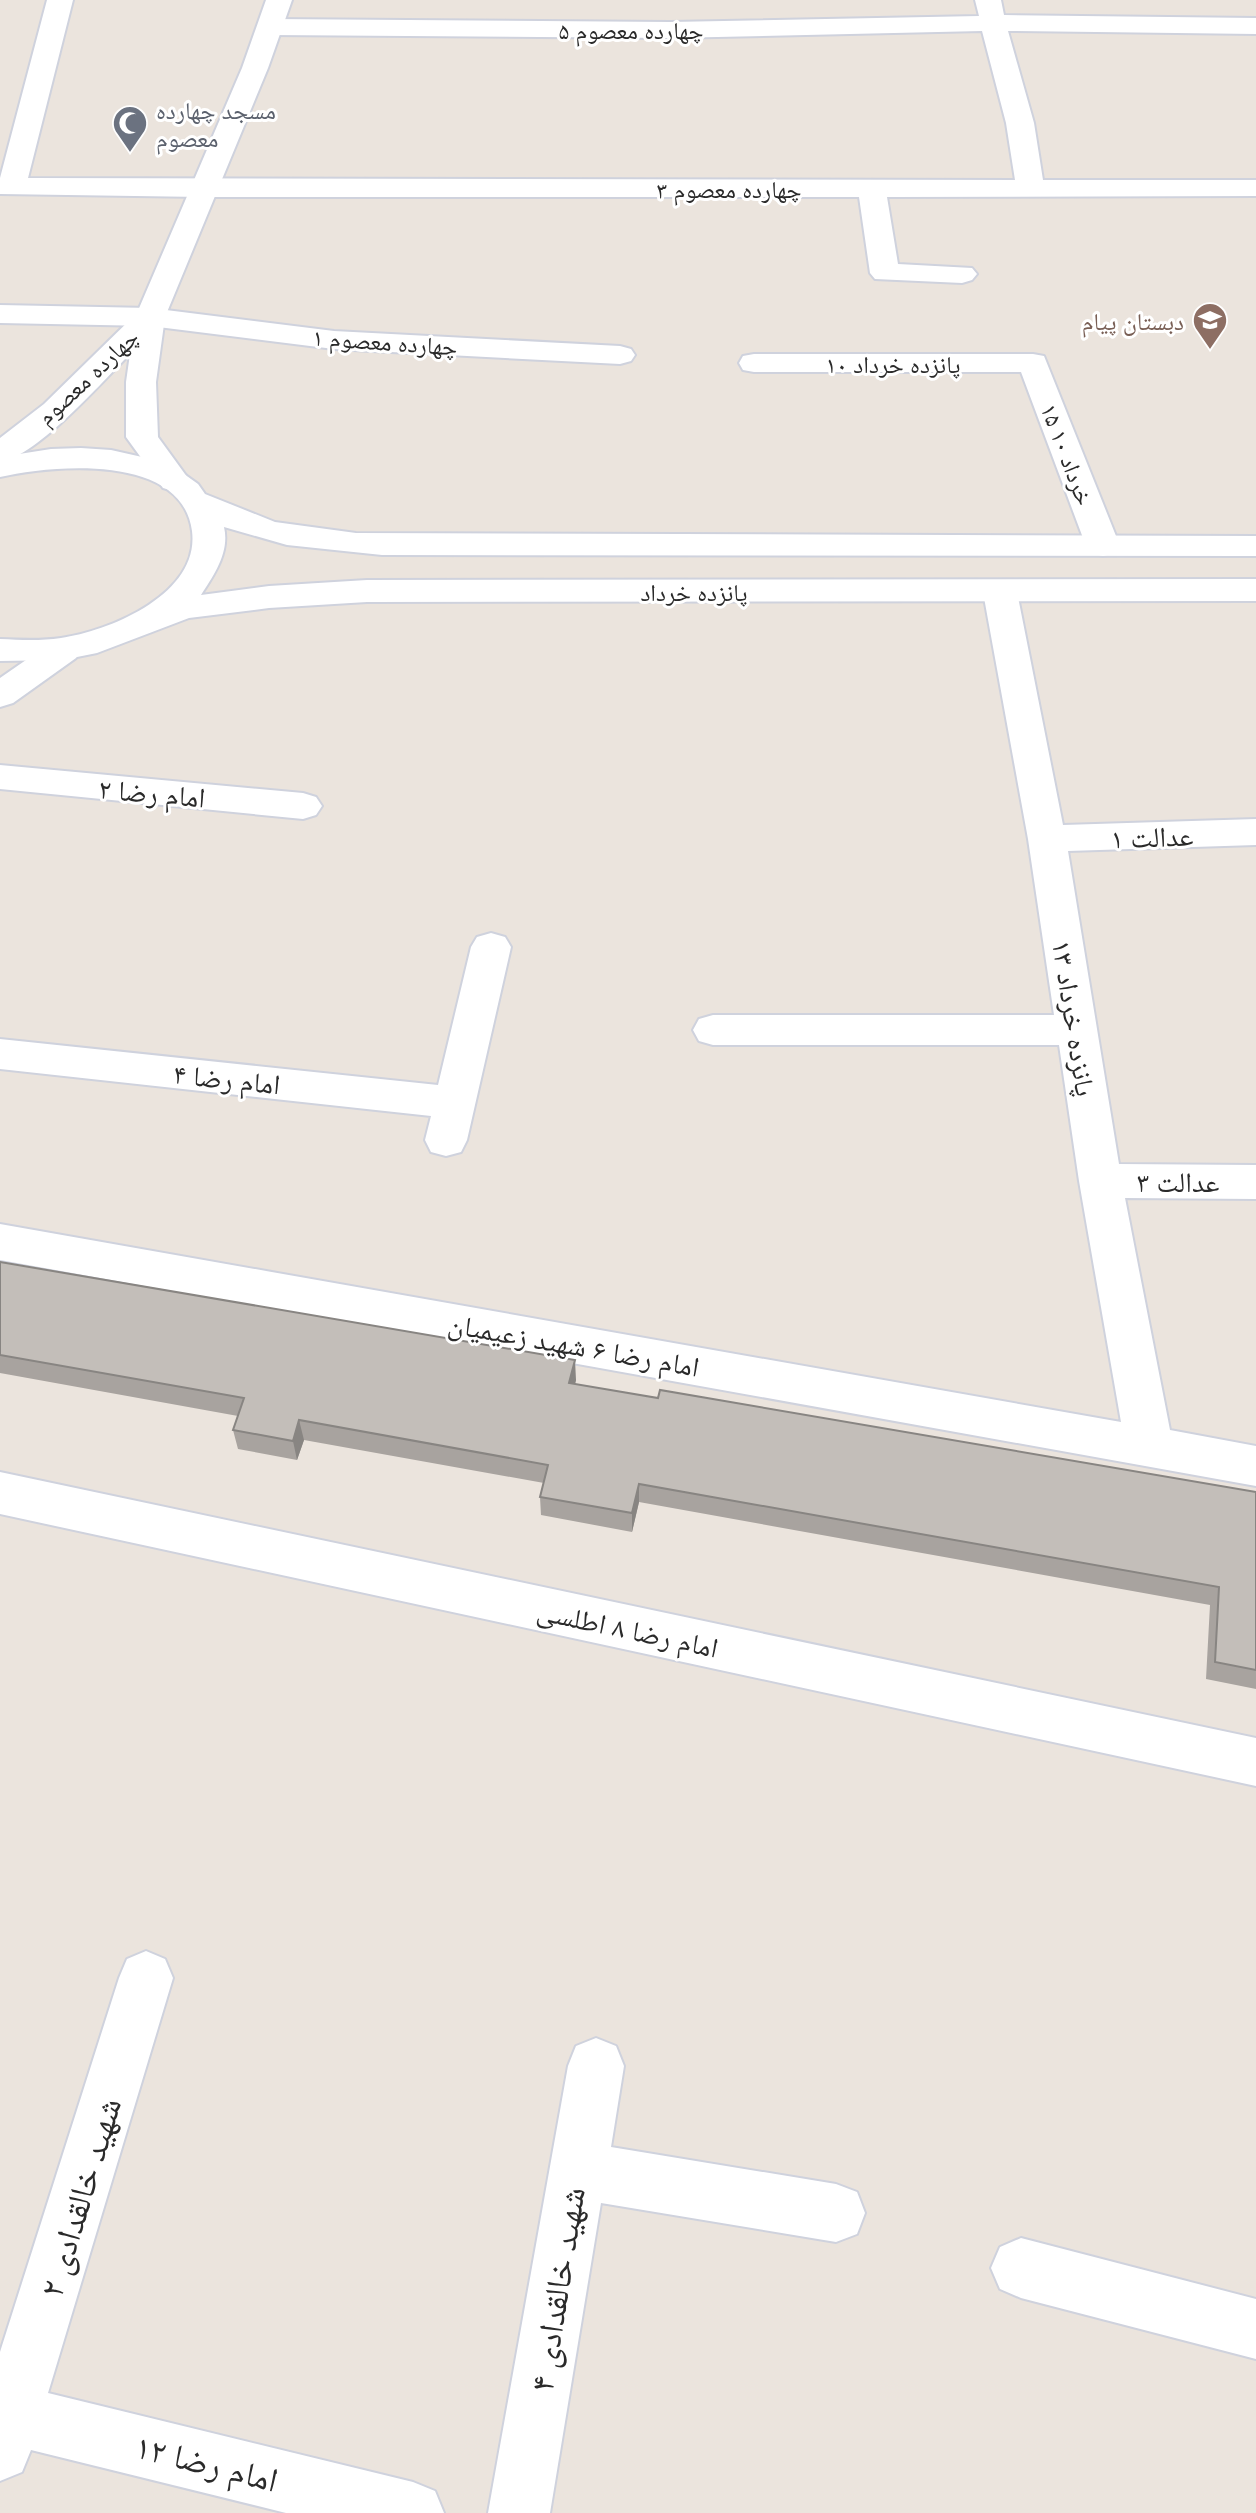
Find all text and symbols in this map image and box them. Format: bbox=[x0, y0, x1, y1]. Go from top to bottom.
street label: چهارده معصوم ۵ bbox=[558, 13, 704, 47]
place label: مسجد چهارده معصوم bbox=[156, 93, 276, 155]
mosque icon: مسجد چهارده معصوم bbox=[111, 104, 149, 154]
street label: چهارده معصوم ۳ bbox=[656, 172, 802, 206]
school or university icon: دبستان پیام bbox=[1191, 301, 1229, 351]
place label: دبستان پیام bbox=[1082, 304, 1184, 338]
street label: چهارده معصوم ۱ bbox=[311, 319, 459, 364]
street label: چهارده معصوم bbox=[29, 320, 146, 433]
street label: پانزده خرداد ۱۰ bbox=[826, 347, 960, 380]
street label: ۱۵ خرداد ۱۰ bbox=[1034, 399, 1102, 509]
street label: پانزده خرداد bbox=[640, 575, 748, 608]
street label: امام رضا ۲ bbox=[97, 768, 207, 817]
street label: عدالت ۱ bbox=[1110, 816, 1194, 856]
street label: پانزده خرداد ۱۳ bbox=[1044, 937, 1106, 1099]
street label: امام رضا ۴ bbox=[172, 1053, 282, 1103]
street label: عدالت ۳ bbox=[1137, 1162, 1219, 1200]
street label: امام رضا ۶ شهید زعیمیان bbox=[445, 1303, 703, 1386]
street label: امام رضا ۸ اطلسی bbox=[534, 1590, 722, 1667]
street label: شهید خالقدادی ۲ bbox=[27, 2092, 131, 2302]
street label: شهید خالقدادی ۴ bbox=[517, 2183, 595, 2395]
street label: امام رضا ۱۲ bbox=[131, 2422, 283, 2503]

